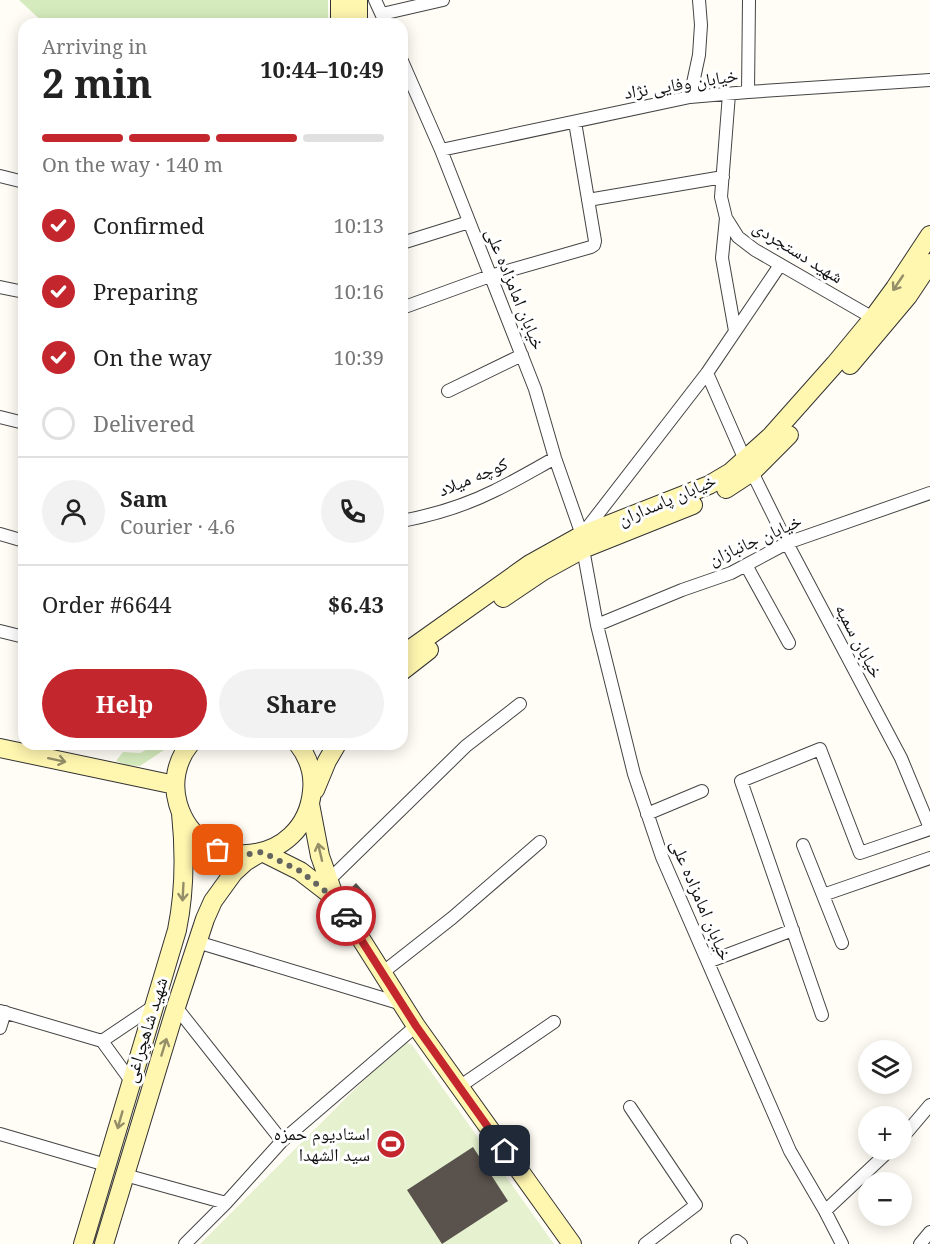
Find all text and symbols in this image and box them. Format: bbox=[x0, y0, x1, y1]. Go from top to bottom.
text: Arriving in bbox=[42, 33, 147, 60]
text: 10:44–10:49 bbox=[260, 54, 384, 84]
text: 2 min bbox=[42, 56, 152, 109]
street label: خیابان وفایی نژاد bbox=[622, 62, 739, 104]
text: On the way · 140 m bbox=[42, 151, 223, 178]
icon: check bbox=[42, 209, 75, 242]
text: Confirmed bbox=[93, 210, 204, 240]
text: 10:13 bbox=[334, 212, 384, 239]
street label: شهید دستجردی bbox=[749, 214, 848, 288]
street label: خیابان امامزاده علی bbox=[481, 224, 551, 353]
icon: check bbox=[42, 275, 75, 308]
one-way arrow bbox=[891, 275, 904, 292]
text: Preparing bbox=[93, 276, 198, 306]
text: 10:16 bbox=[334, 278, 384, 305]
icon: check bbox=[42, 341, 75, 374]
text: On the way bbox=[93, 342, 212, 372]
text: 10:39 bbox=[334, 344, 384, 371]
text: Delivered bbox=[93, 408, 195, 438]
street label: کوچه میلاد bbox=[434, 451, 512, 501]
street label: خیابان پاسداران bbox=[614, 468, 719, 531]
button: person bbox=[42, 480, 105, 543]
button: phone bbox=[321, 480, 384, 543]
text: Sam bbox=[120, 483, 168, 513]
street label: خیابان جانبازان bbox=[704, 508, 805, 570]
text: Courier · 4.6 bbox=[120, 513, 235, 540]
text: Order #6644 bbox=[42, 589, 172, 619]
text: $6.43 bbox=[328, 589, 384, 619]
street label: خیابان سمیه bbox=[830, 599, 890, 682]
button: Help bbox=[42, 669, 207, 738]
button: Share bbox=[219, 669, 384, 738]
one-way arrow bbox=[47, 755, 66, 766]
pin bbox=[192, 824, 243, 875]
icon: bag bbox=[201, 833, 234, 866]
street label: خیابان امامزاده علی bbox=[666, 835, 738, 964]
one-way arrow bbox=[314, 842, 325, 862]
one-way arrow bbox=[177, 881, 188, 901]
courier bbox=[316, 886, 376, 946]
icon: car bbox=[330, 900, 363, 933]
street label: شهید شاهچراغی bbox=[118, 974, 172, 1085]
one-way arrow bbox=[159, 1038, 170, 1057]
map controls bbox=[858, 1040, 912, 1226]
button: layers bbox=[858, 1040, 912, 1094]
button: + bbox=[858, 1106, 912, 1160]
one-way arrow bbox=[114, 1110, 125, 1129]
place label: استادیوم حمزه سید الشهدا bbox=[274, 1121, 370, 1166]
pin bbox=[479, 1125, 530, 1176]
sports icon: استادیوم حمزه سید الشهدا bbox=[375, 1128, 407, 1160]
icon: home bbox=[488, 1134, 521, 1167]
button: − bbox=[858, 1172, 912, 1226]

